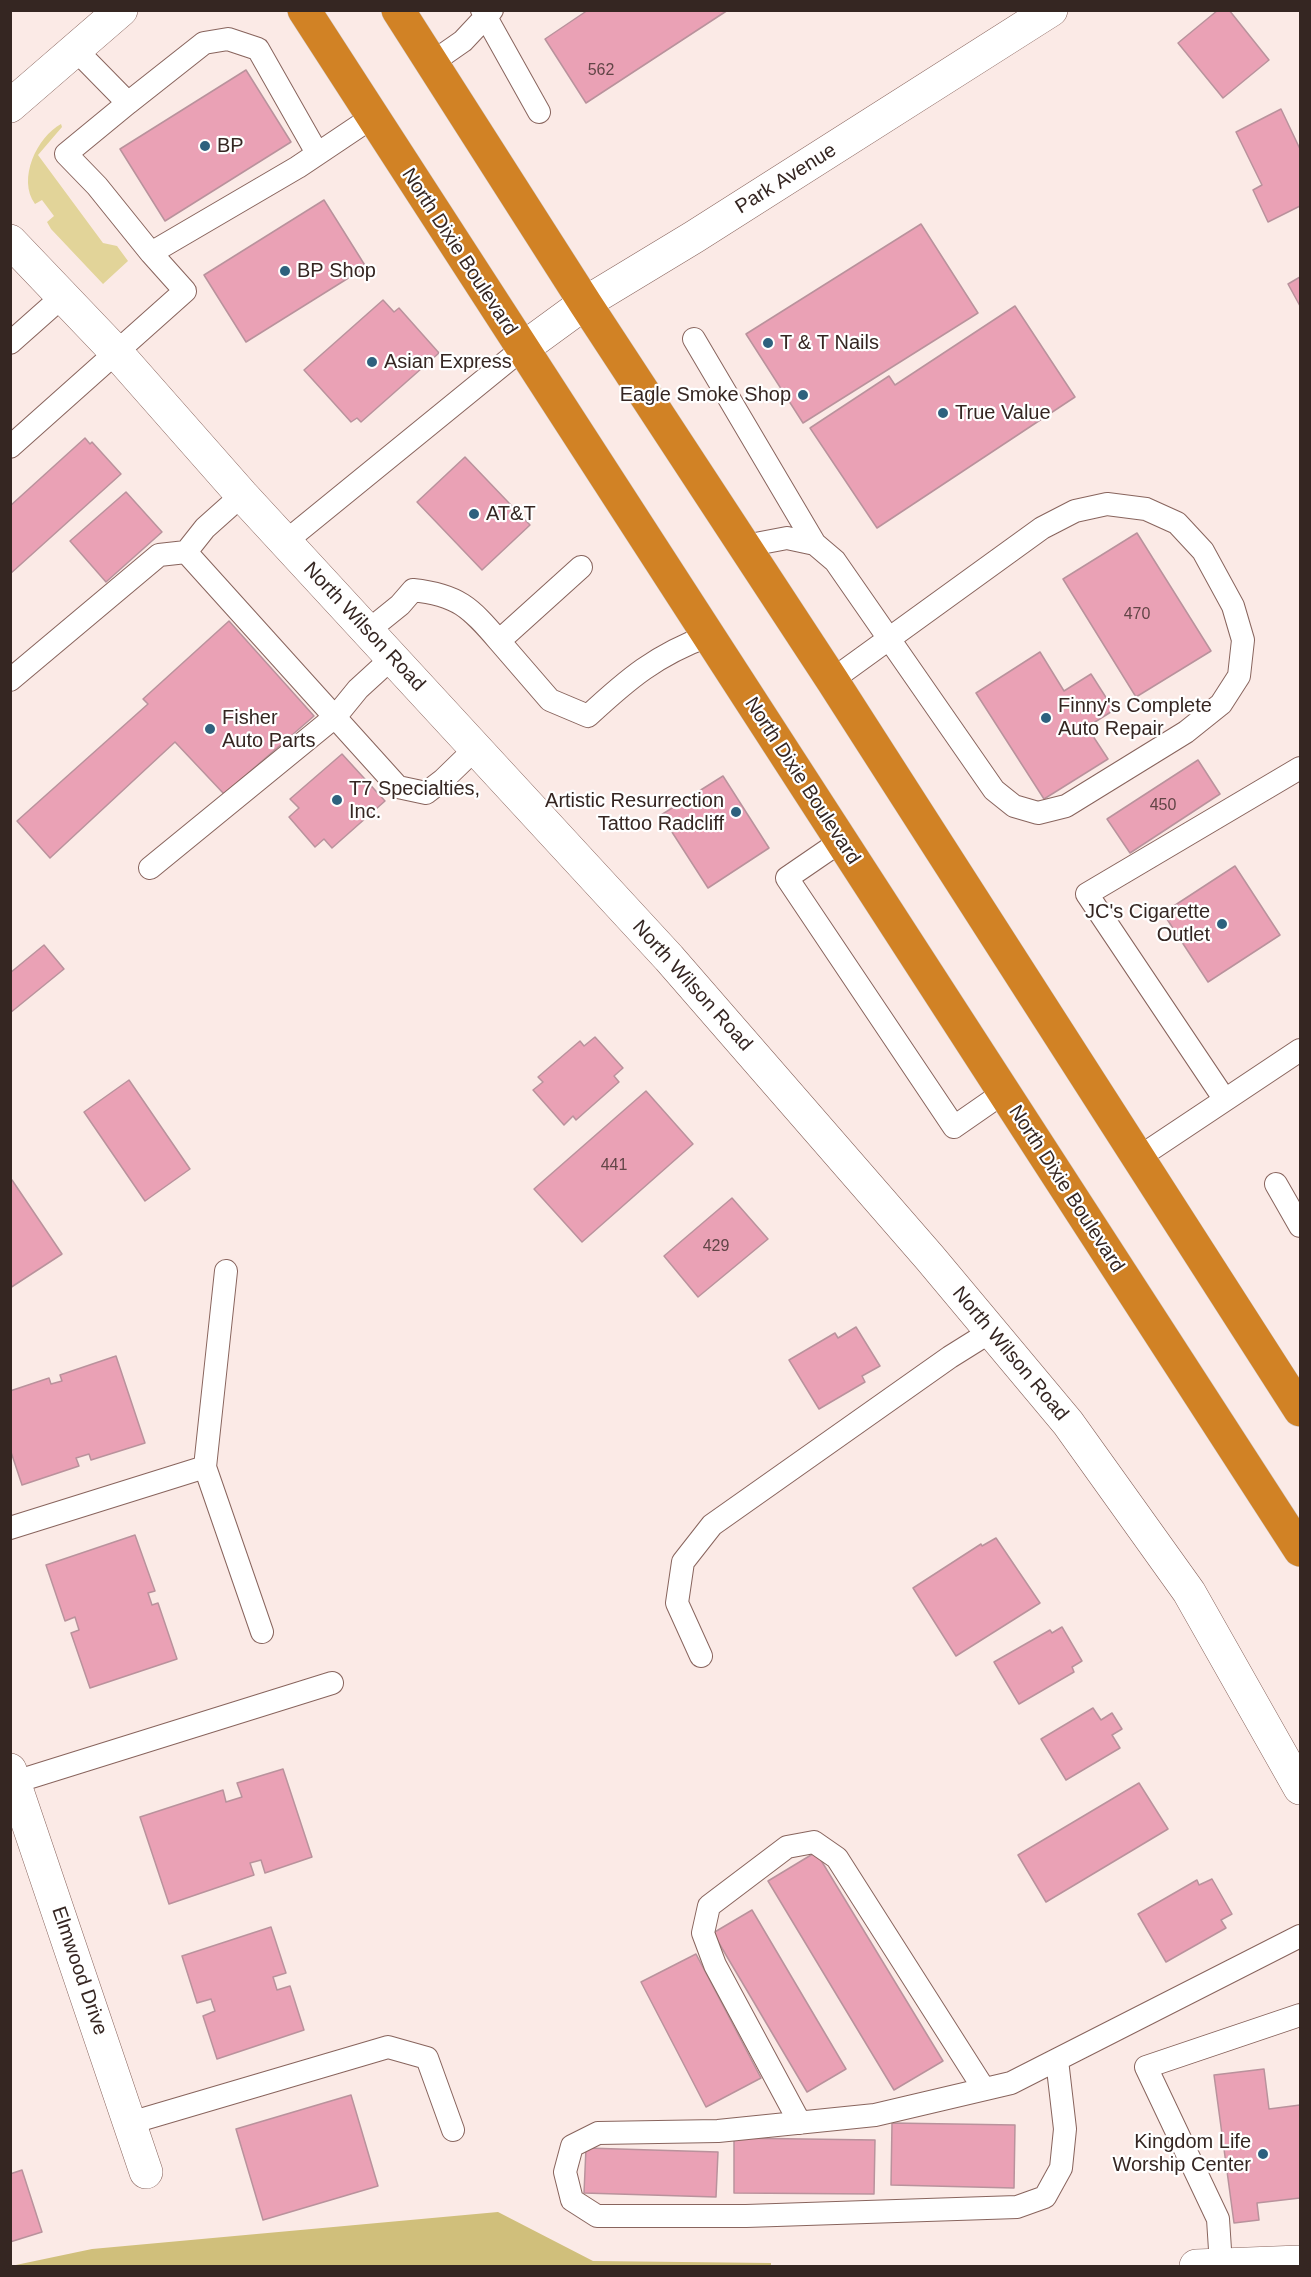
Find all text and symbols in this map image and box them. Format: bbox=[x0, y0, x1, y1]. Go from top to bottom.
house number: 562 bbox=[588, 61, 614, 81]
place label: BP bbox=[217, 134, 244, 158]
marker: BP bbox=[198, 139, 212, 153]
street label: Park Avenue bbox=[731, 139, 841, 219]
street label: North Dixie Boulevard bbox=[396, 164, 522, 340]
place label: BP Shop bbox=[297, 259, 376, 283]
marker: BP Shop bbox=[278, 264, 292, 278]
place label: T & T Nails bbox=[780, 331, 879, 355]
marker: T & T Nails bbox=[761, 336, 775, 350]
place label: Asian Express bbox=[384, 350, 512, 374]
marker: Asian Express bbox=[365, 355, 379, 369]
place label: Eagle Smoke Shop bbox=[620, 383, 791, 407]
marker: Eagle Smoke Shop bbox=[796, 388, 810, 402]
place label: True Value bbox=[955, 401, 1051, 425]
marker: True Value bbox=[936, 406, 950, 420]
place label: AT&T bbox=[486, 502, 536, 526]
marker: AT&T bbox=[467, 507, 481, 521]
street label: North Wilson Road bbox=[298, 557, 430, 697]
house number: 470 bbox=[1124, 605, 1150, 625]
street label: North Dixie Boulevard bbox=[739, 693, 865, 869]
place label: Finny's Complete Auto Repair bbox=[1058, 694, 1212, 741]
place label: Fisher Auto Parts bbox=[222, 706, 315, 753]
marker: Finny's Complete Auto Repair bbox=[1039, 711, 1053, 725]
marker: Fisher Auto Parts bbox=[203, 722, 217, 736]
place label: T7 Specialties, Inc. bbox=[349, 777, 480, 824]
place label: Artistic Resurrection Tattoo Radcliff bbox=[545, 789, 724, 836]
marker: T7 Specialties, Inc. bbox=[330, 793, 344, 807]
house number: 450 bbox=[1150, 796, 1176, 816]
marker: Artistic Resurrection Tattoo Radcliff bbox=[729, 805, 743, 819]
place label: JC's Cigarette Outlet bbox=[1085, 900, 1210, 947]
street label: North Wilson Road bbox=[627, 916, 757, 1056]
marker: JC's Cigarette Outlet bbox=[1215, 917, 1229, 931]
street label: North Dixie Boulevard bbox=[1003, 1101, 1129, 1277]
house number: 441 bbox=[601, 1156, 627, 1176]
house number: 429 bbox=[703, 1237, 729, 1257]
street label: North Wilson Road bbox=[947, 1282, 1073, 1426]
street label: Elmwood Drive bbox=[46, 1904, 112, 2038]
place label: Kingdom Life Worship Center bbox=[1112, 2130, 1251, 2177]
marker: Kingdom Life Worship Center bbox=[1256, 2147, 1270, 2161]

